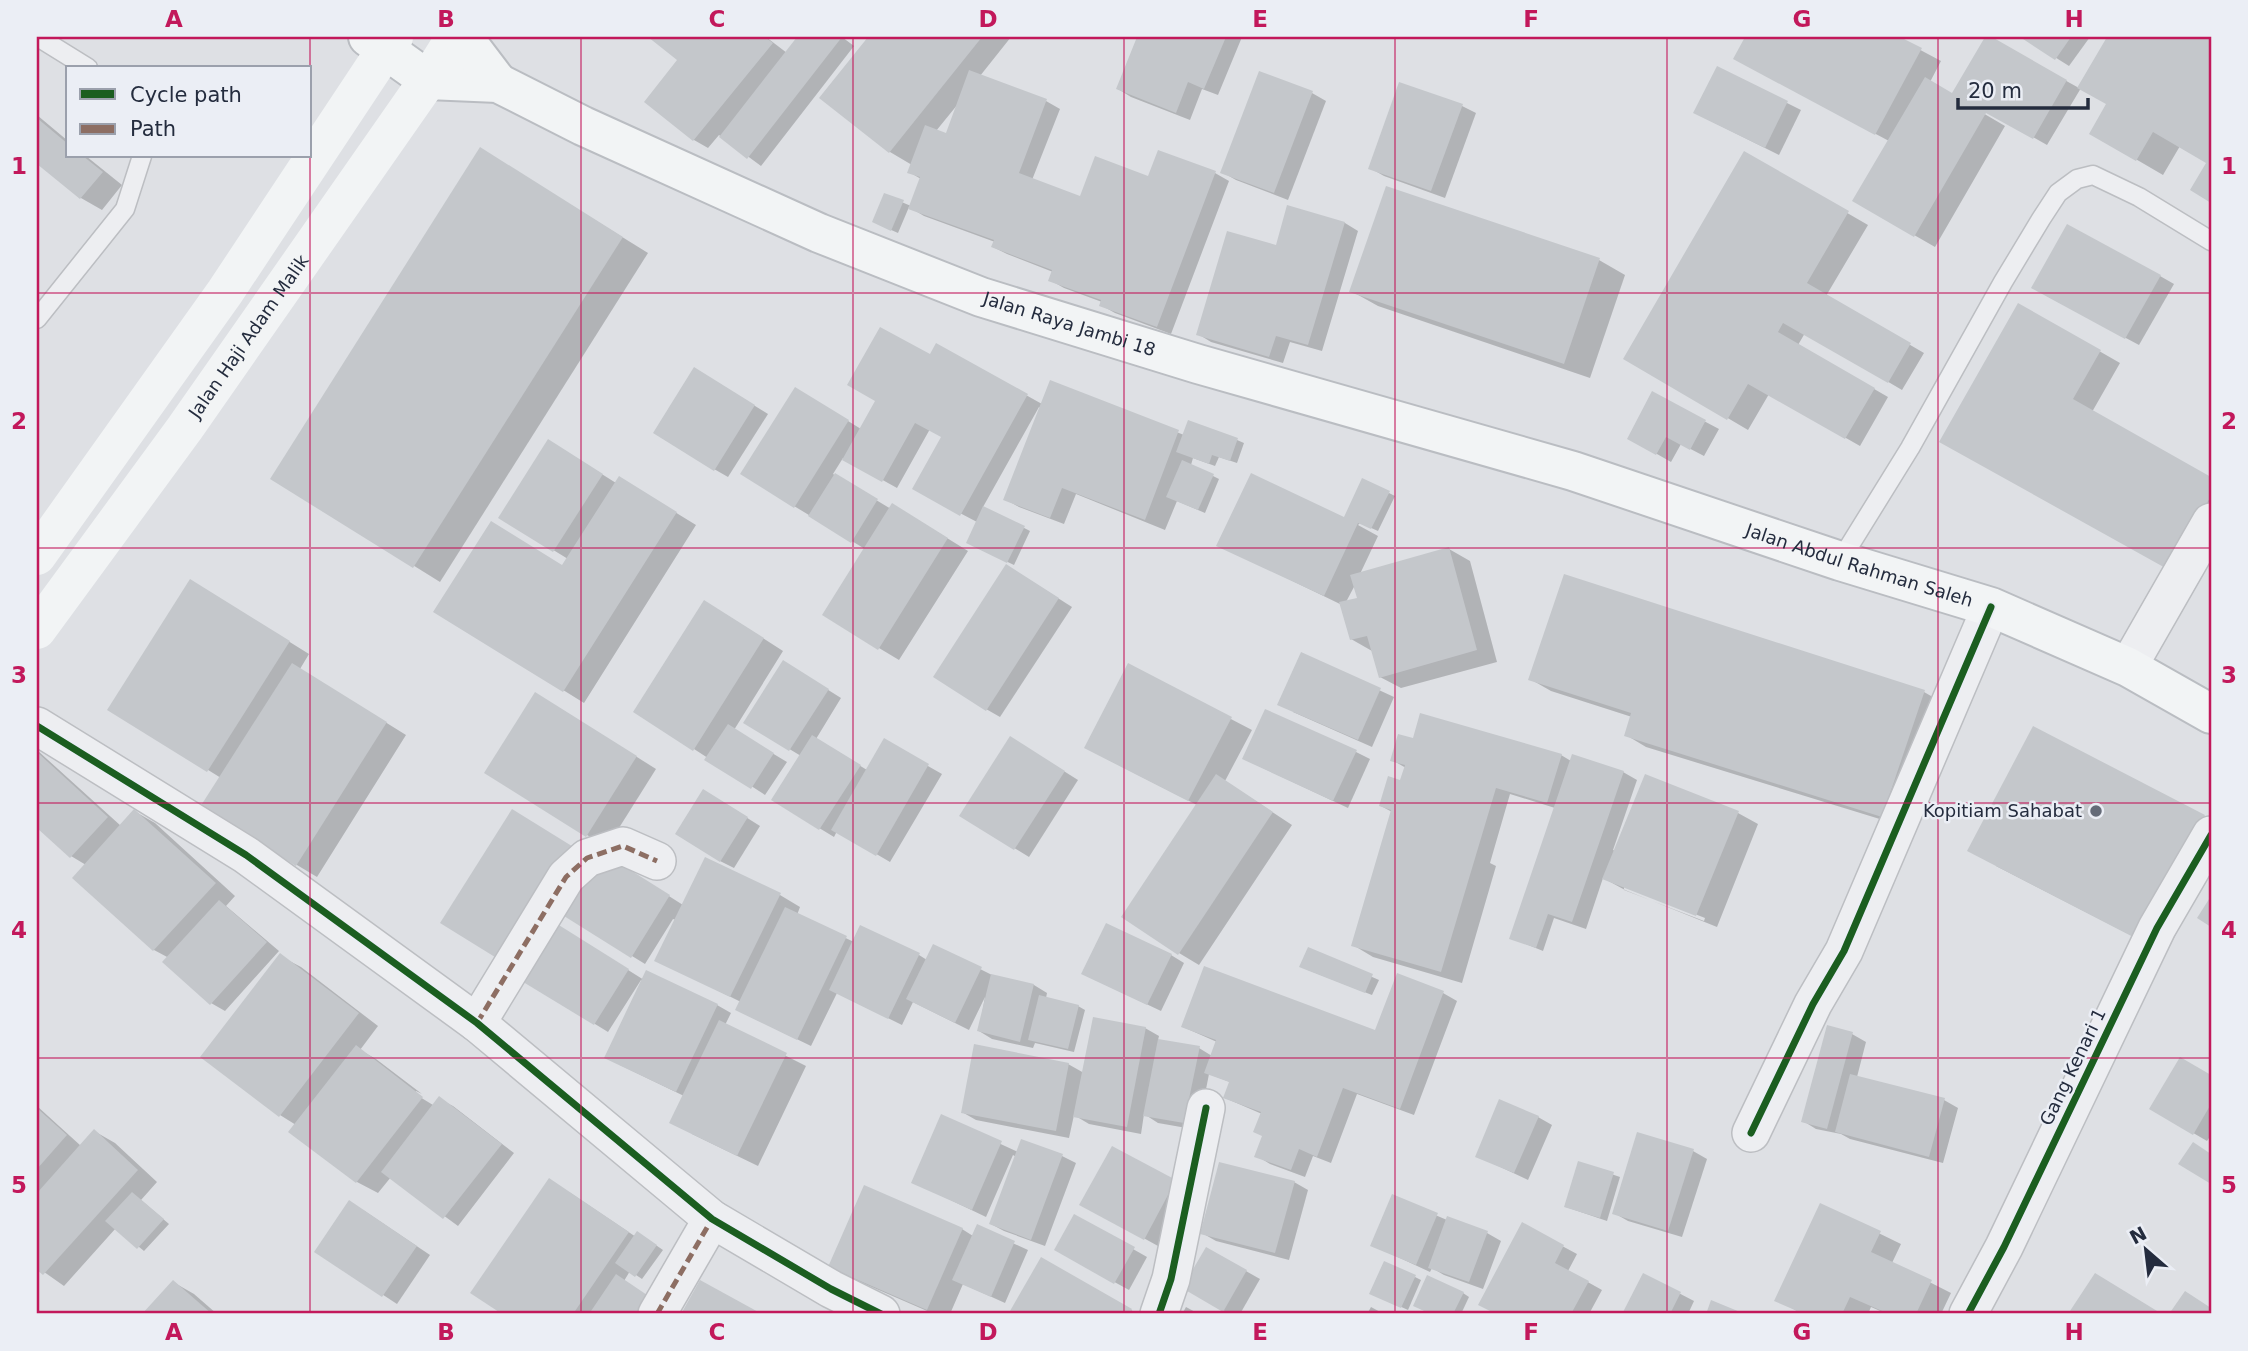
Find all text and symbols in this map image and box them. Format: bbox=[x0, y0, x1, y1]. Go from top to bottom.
text: A bbox=[165, 6, 183, 32]
text: B bbox=[437, 6, 455, 32]
text: C bbox=[709, 6, 725, 32]
text: D bbox=[978, 6, 998, 32]
text: E bbox=[1252, 6, 1268, 32]
text: F bbox=[1523, 6, 1539, 32]
text: G bbox=[1793, 6, 1811, 32]
text: H bbox=[2064, 6, 2084, 32]
legend bbox=[66, 66, 312, 158]
scale bar bbox=[1958, 66, 2087, 110]
text: 20 m bbox=[1968, 79, 2022, 103]
text: Cycle path bbox=[130, 83, 242, 107]
text: Path bbox=[130, 117, 176, 141]
text: 1 bbox=[11, 153, 27, 179]
text: 1 bbox=[2221, 153, 2237, 179]
street label: Jalan Haji Adam Malik bbox=[184, 250, 313, 423]
street label: Jalan Raya Jambi 18 bbox=[980, 287, 1158, 360]
text: 2 bbox=[11, 408, 27, 434]
text: 2 bbox=[2221, 408, 2237, 434]
street label: Jalan Abdul Rahman Saleh bbox=[1742, 519, 1976, 611]
text: 3 bbox=[11, 662, 27, 688]
text: 3 bbox=[2221, 662, 2237, 688]
place label: Kopitiam Sahabat bbox=[1923, 800, 2082, 821]
marker: Kopitiam Sahabat bbox=[2088, 803, 2104, 819]
text: 4 bbox=[11, 917, 27, 943]
text: 4 bbox=[2221, 917, 2237, 943]
street label: Gang Kenari 1 bbox=[2035, 1005, 2110, 1129]
text: 5 bbox=[11, 1172, 27, 1198]
text: 5 bbox=[2221, 1172, 2237, 1198]
north arrow bbox=[2112, 1214, 2182, 1284]
text: N bbox=[2126, 1222, 2150, 1248]
text: A bbox=[165, 1319, 183, 1345]
text: B bbox=[437, 1319, 455, 1345]
text: C bbox=[709, 1319, 725, 1345]
text: D bbox=[978, 1319, 998, 1345]
text: E bbox=[1252, 1319, 1268, 1345]
text: F bbox=[1523, 1319, 1539, 1345]
text: G bbox=[1793, 1319, 1811, 1345]
text: H bbox=[2064, 1319, 2084, 1345]

